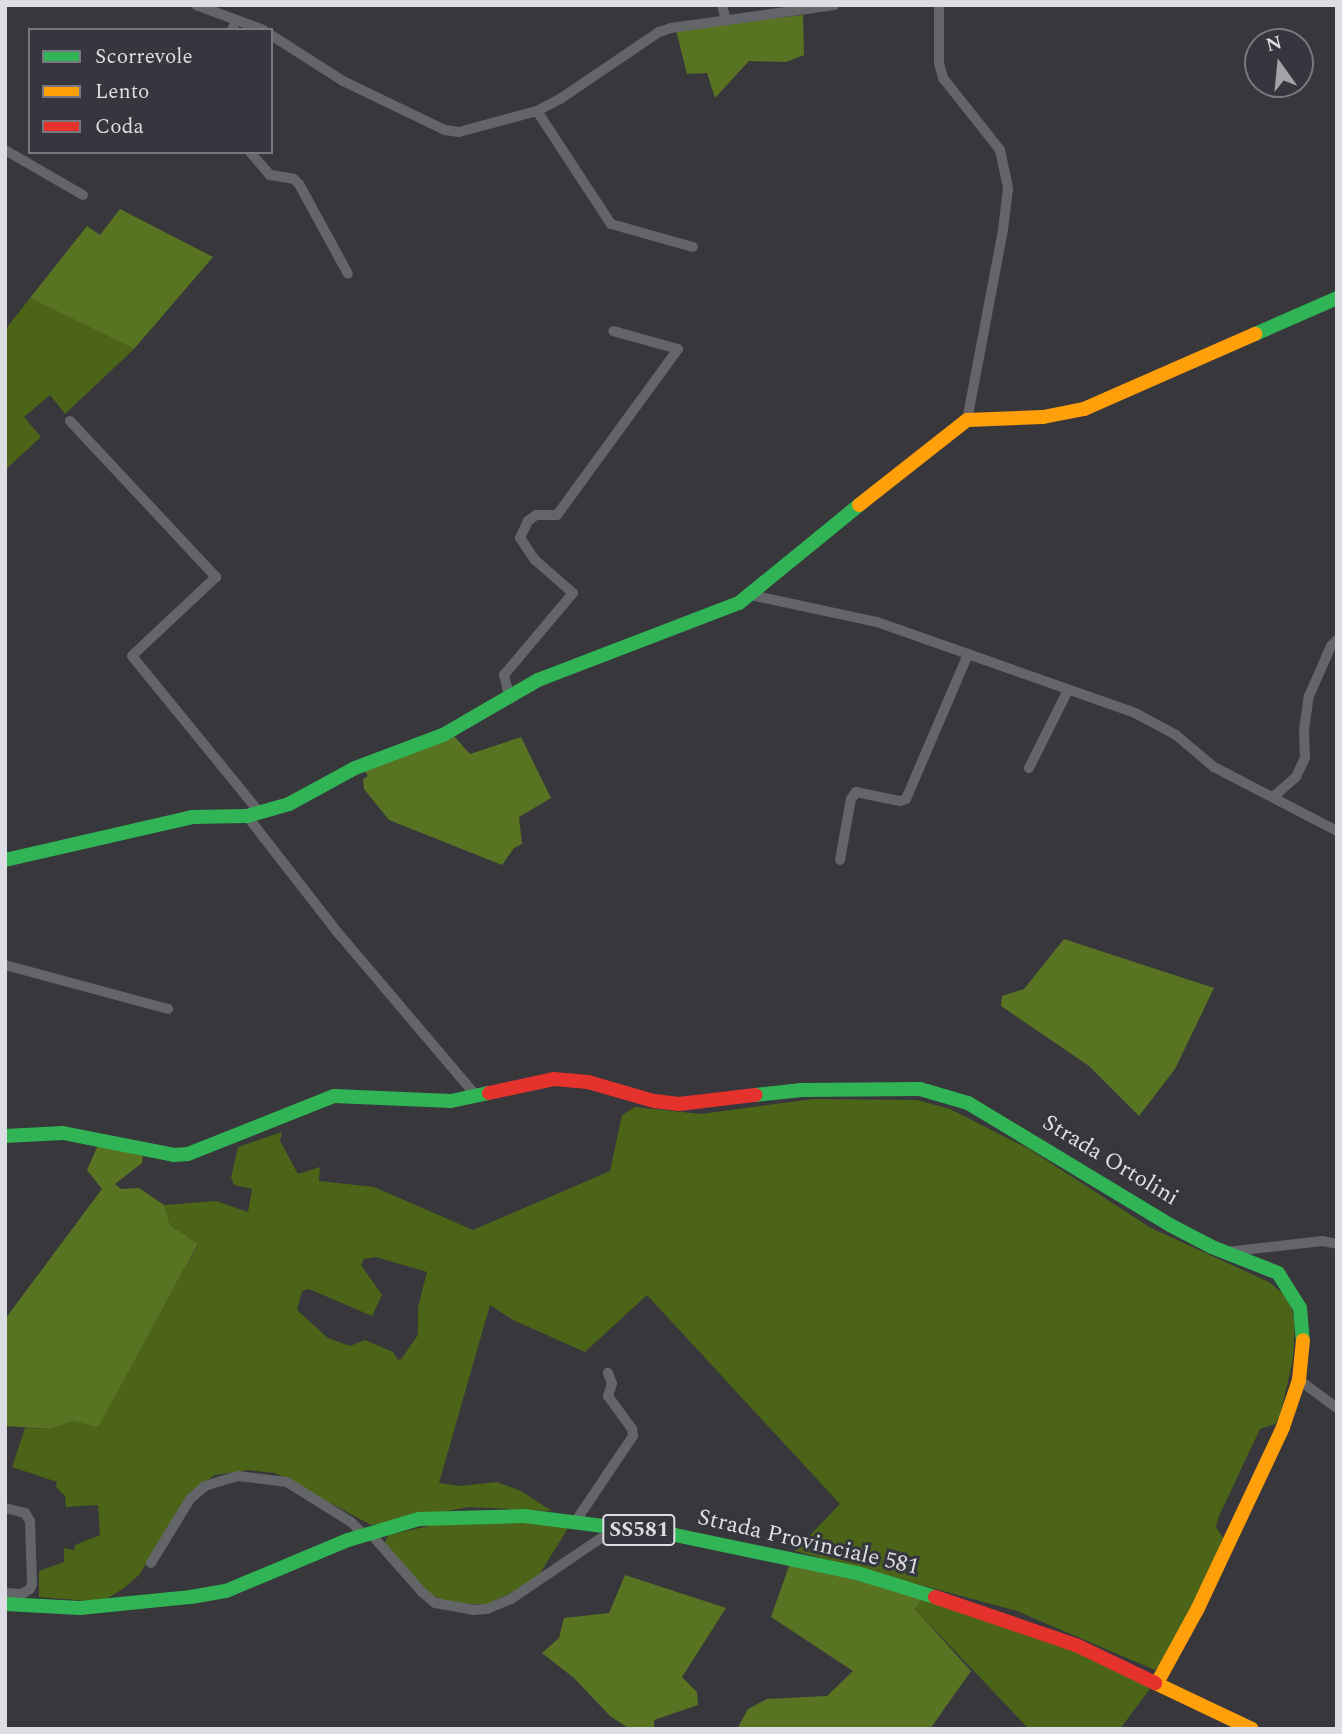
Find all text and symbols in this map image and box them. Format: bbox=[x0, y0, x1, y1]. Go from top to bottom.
legend bbox=[28, 28, 273, 154]
north arrow bbox=[1244, 28, 1314, 98]
text: N bbox=[1263, 28, 1285, 60]
text: Scorrevole bbox=[95, 41, 193, 73]
text: Lento bbox=[95, 76, 149, 108]
text: Coda bbox=[95, 111, 144, 143]
street label: Strada Ortolini bbox=[1037, 1110, 1183, 1212]
street label: Strada Provinciale 581 bbox=[695, 1504, 921, 1582]
road number: SS581 bbox=[602, 1512, 676, 1548]

